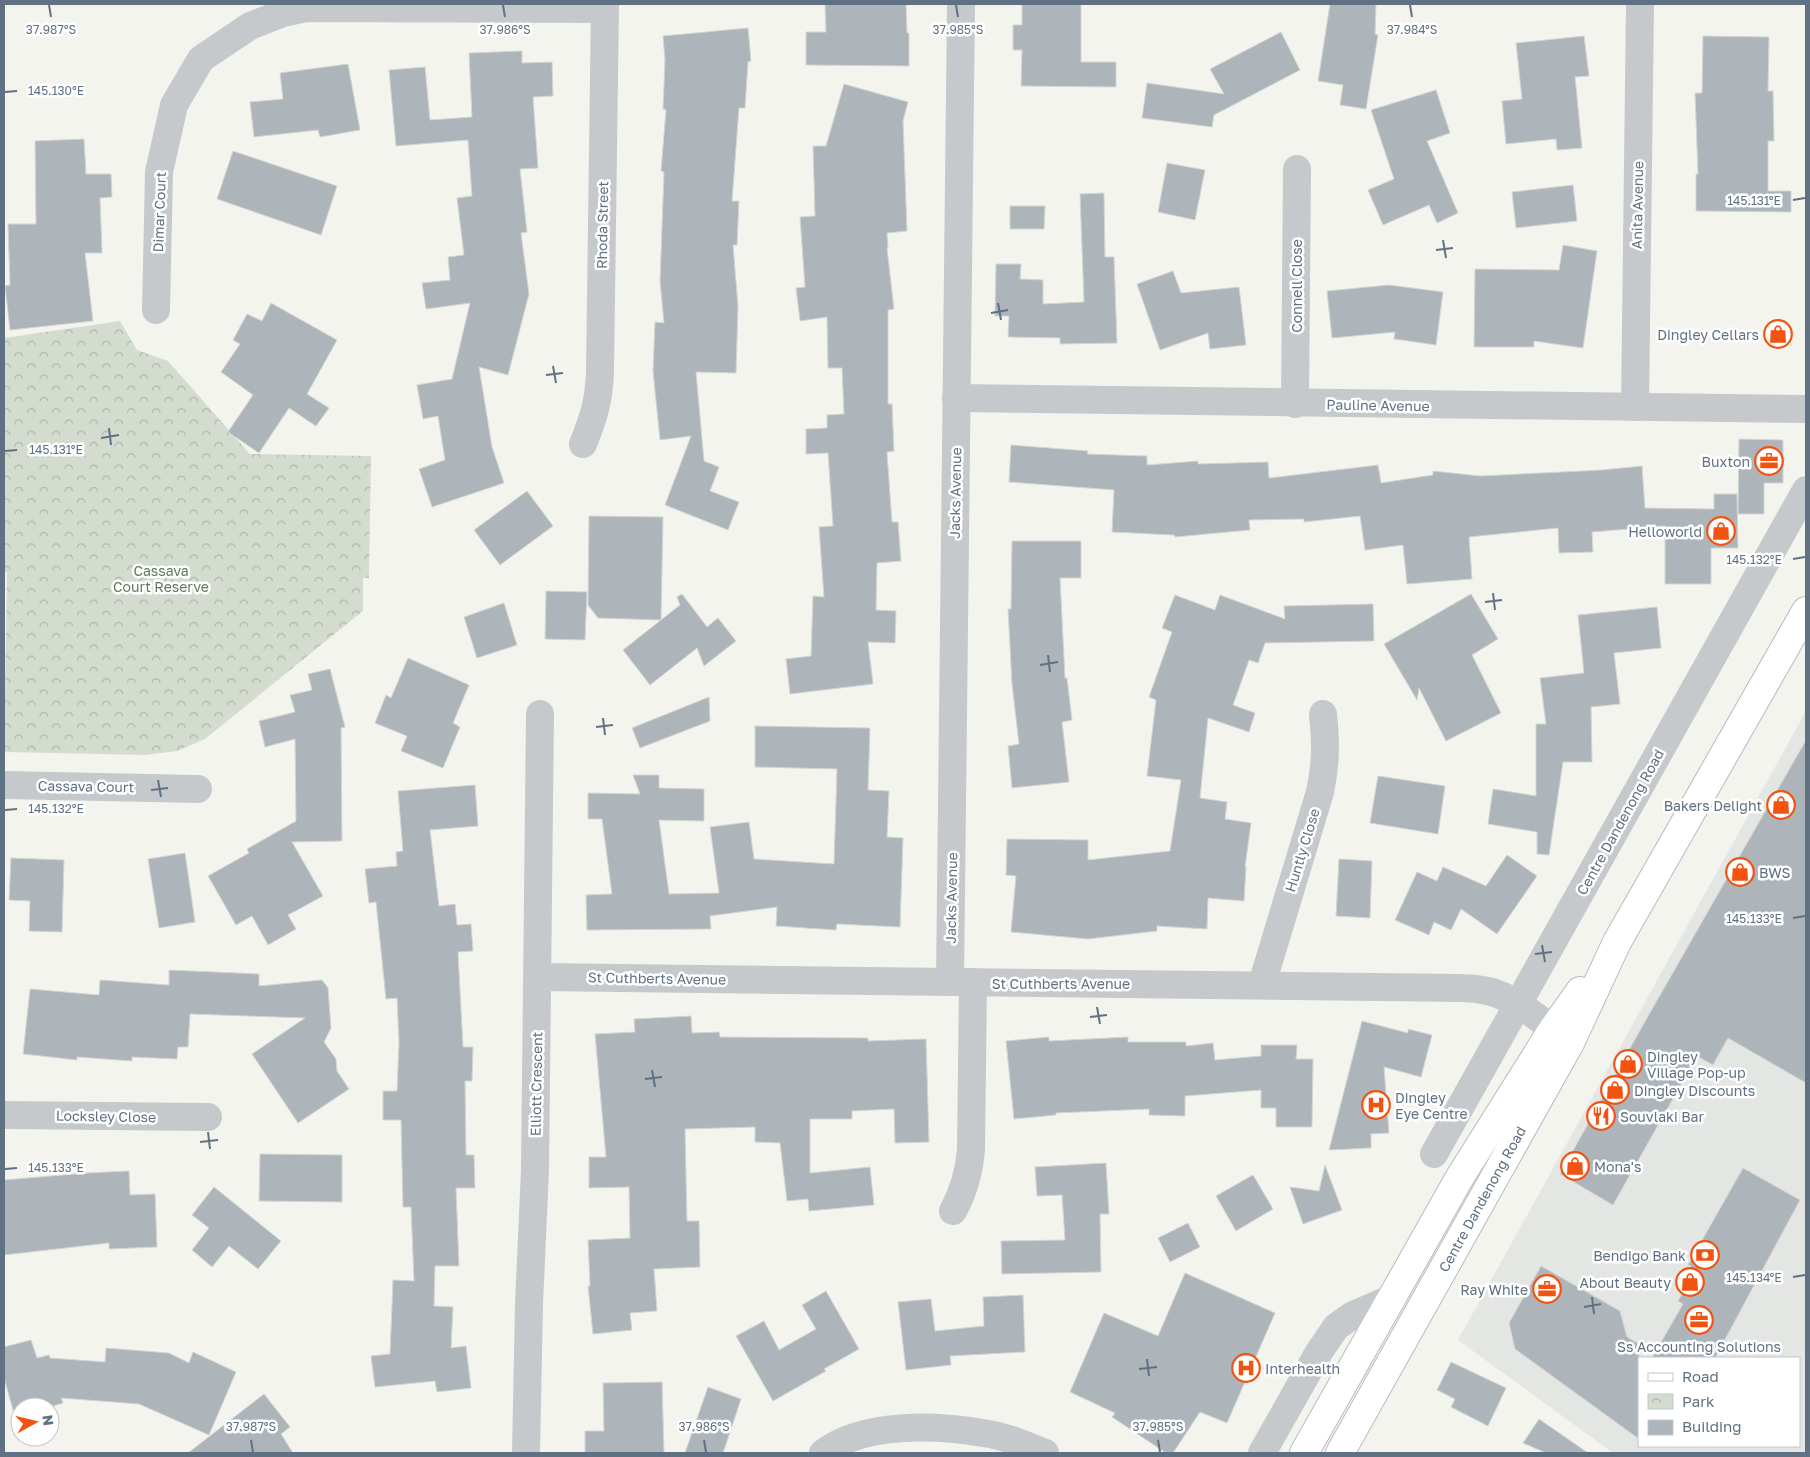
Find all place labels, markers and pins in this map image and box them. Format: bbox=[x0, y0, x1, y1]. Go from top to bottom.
shop icon: Dingley Cellars bbox=[1763, 319, 1793, 349]
place label: Dingley Cellars bbox=[1657, 326, 1759, 343]
office icon: Buxton bbox=[1754, 446, 1784, 476]
place label: Buxton bbox=[1702, 453, 1750, 470]
shop icon: Helloworld bbox=[1706, 516, 1736, 546]
place label: Helloworld bbox=[1628, 523, 1702, 540]
shop icon: Bakers Delight bbox=[1766, 790, 1796, 820]
place label: Bakers Delight bbox=[1664, 797, 1762, 814]
shop icon: BWS bbox=[1725, 857, 1755, 887]
place label: BWS bbox=[1759, 864, 1791, 881]
place label: Dingley Village Pop-up bbox=[1647, 1048, 1746, 1081]
shop icon: Dingley Village Pop-up bbox=[1613, 1049, 1643, 1079]
shop icon: Dingley Discounts bbox=[1600, 1075, 1630, 1105]
place label: Dingley Discounts bbox=[1634, 1082, 1755, 1099]
place label: Dingley Eye Centre bbox=[1395, 1089, 1468, 1122]
hospital icon: Dingley Eye Centre bbox=[1361, 1090, 1391, 1120]
restaurant icon: Souvlaki Bar bbox=[1586, 1101, 1616, 1131]
place label: Souvlaki Bar bbox=[1620, 1108, 1705, 1125]
shop icon: Mona's bbox=[1560, 1151, 1590, 1181]
place label: Mona's bbox=[1594, 1158, 1641, 1175]
bank icon: Bendigo Bank bbox=[1690, 1240, 1720, 1270]
place label: Bendigo Bank bbox=[1593, 1247, 1686, 1264]
shop icon: About Beauty bbox=[1675, 1267, 1705, 1297]
office icon: Ray White bbox=[1532, 1274, 1562, 1304]
place label: About Beauty bbox=[1579, 1274, 1671, 1291]
place label: Ray White bbox=[1460, 1281, 1528, 1298]
office icon: Ss Accounting Solutions bbox=[1684, 1305, 1714, 1335]
place label: Ss Accounting Solutions bbox=[1617, 1338, 1781, 1355]
hospital icon: Interhealth bbox=[1231, 1353, 1261, 1383]
place label: Interhealth bbox=[1265, 1360, 1340, 1377]

